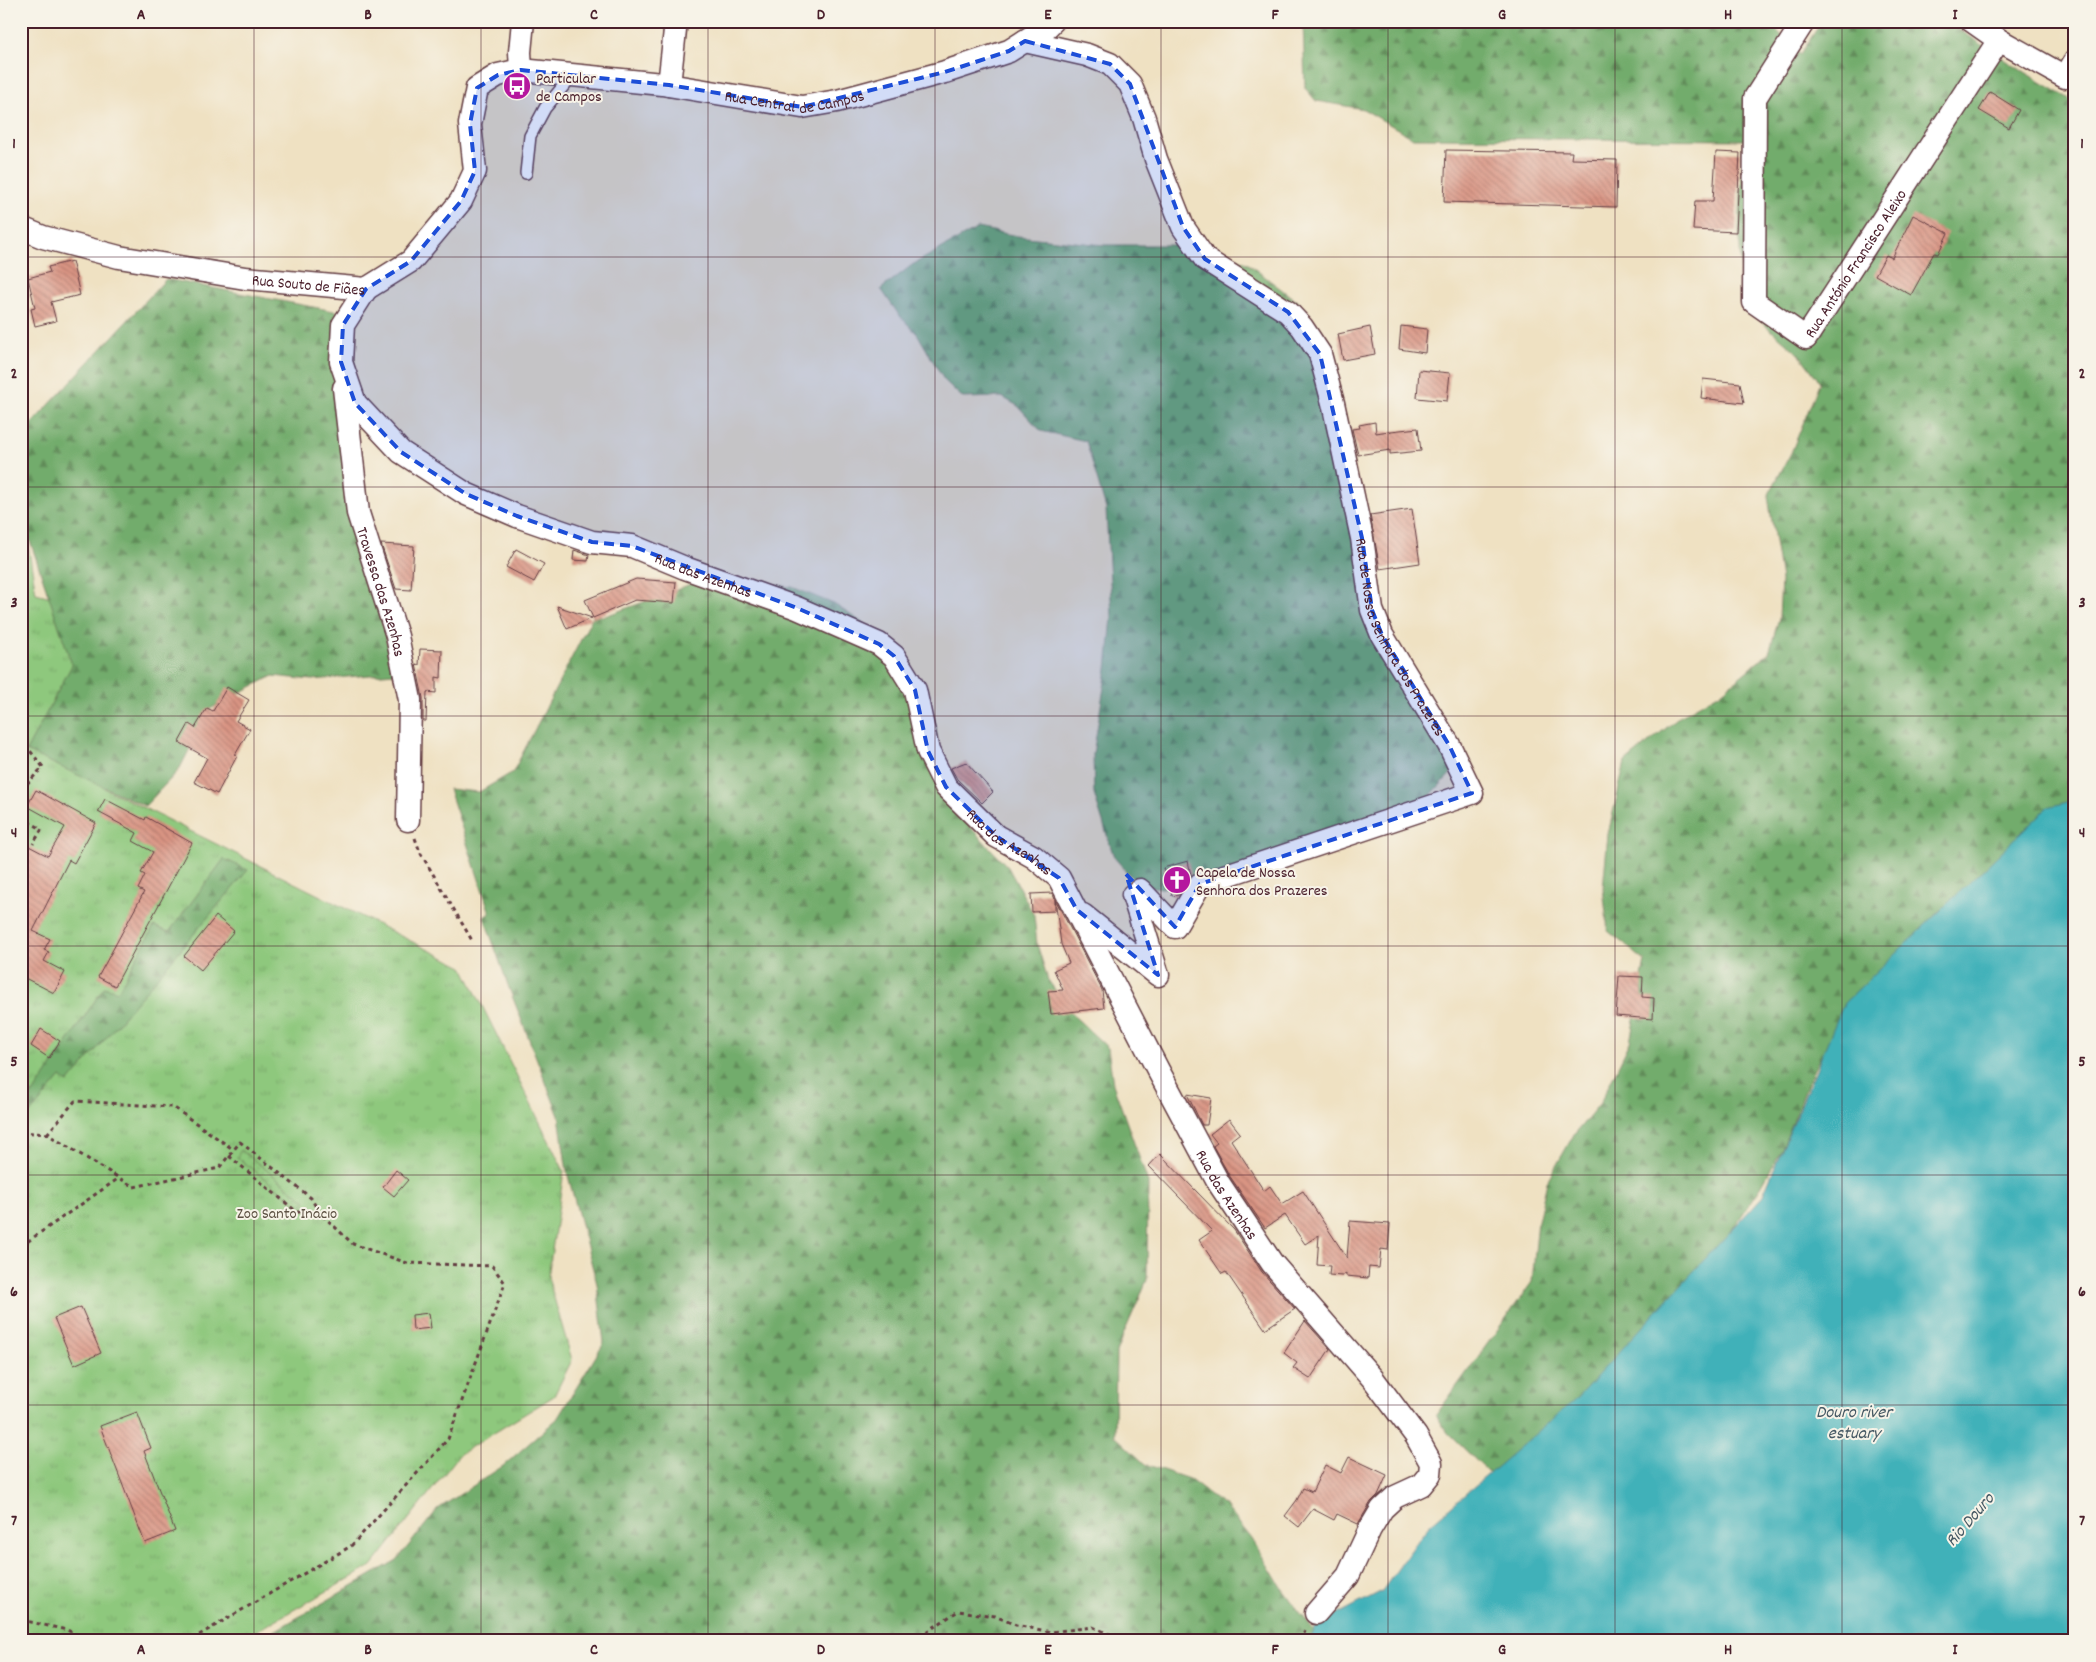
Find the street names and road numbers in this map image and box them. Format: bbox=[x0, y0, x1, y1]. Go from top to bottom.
street label: Rua Central de Campos bbox=[723, 85, 867, 121]
street label: Rua António Francisco Aleixo bbox=[1800, 185, 1913, 343]
street label: Rua Souto de Fiães bbox=[251, 270, 366, 303]
street label: Travessa das Azenhas bbox=[349, 524, 410, 659]
street label: Rua de Nossa Senhora dos Prazeres bbox=[1348, 537, 1450, 742]
street label: Rua das Azenhas bbox=[651, 548, 755, 605]
street label: Rua das Azenhas bbox=[960, 804, 1057, 882]
street label: Rua das Azenhas bbox=[1189, 1146, 1263, 1245]

